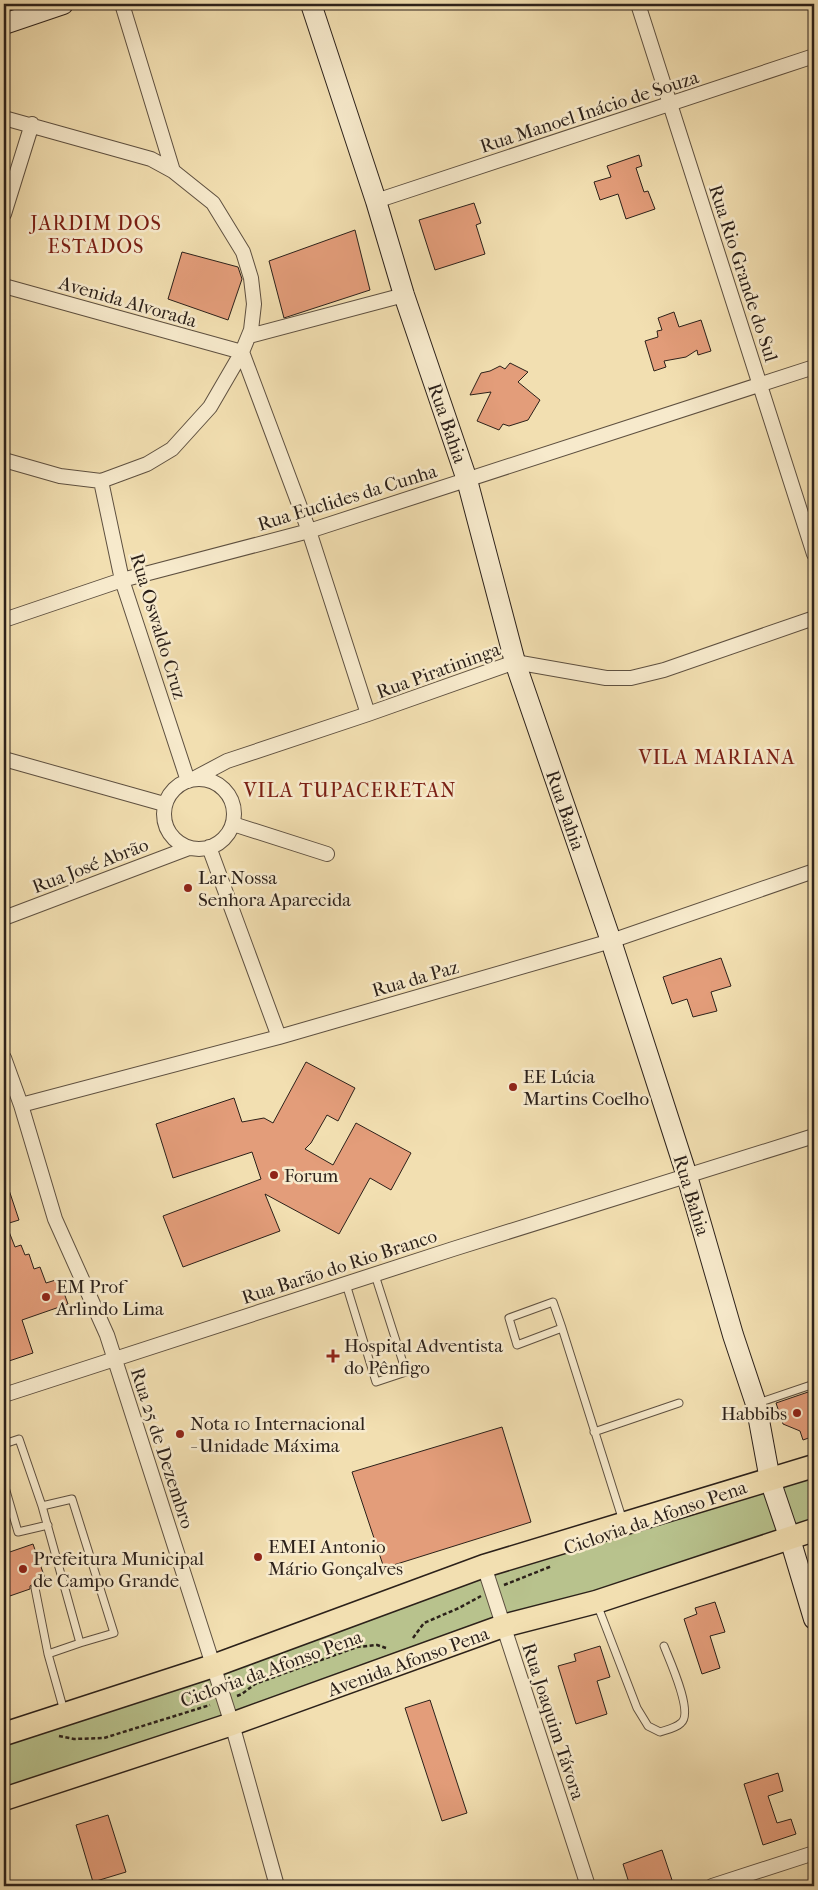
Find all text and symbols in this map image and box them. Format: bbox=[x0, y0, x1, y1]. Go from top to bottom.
street label: Rua Manoel Inácio de Souza bbox=[477, 66, 701, 158]
street label: Rua Rio Grande do Sul bbox=[704, 182, 782, 365]
district label: JARDIM DOS ESTADOS bbox=[28, 212, 162, 258]
street label: Avenida Alvorada bbox=[55, 272, 199, 332]
street label: Rua Bahia bbox=[423, 380, 471, 466]
street label: Rua Euclides da Cunha bbox=[255, 460, 440, 536]
street label: Rua Oswaldo Cruz bbox=[125, 551, 191, 702]
street label: Rua Piratininga bbox=[373, 638, 503, 704]
district label: VILA MARIANA bbox=[638, 746, 795, 769]
street label: Rua Bahia bbox=[541, 767, 589, 853]
district label: VILA TUPACERETAN bbox=[243, 779, 456, 802]
street label: Rua José Abrão bbox=[29, 834, 152, 898]
place label: Lar Nossa Senhora Aparecida bbox=[198, 867, 351, 911]
marker: Lar Nossa Senhora Aparecida bbox=[182, 882, 194, 894]
street label: Rua da Paz bbox=[370, 956, 461, 1002]
place label: EE Lúcia Martins Coelho bbox=[523, 1066, 649, 1110]
marker: EE Lúcia Martins Coelho bbox=[507, 1081, 519, 1093]
street label: Rua Bahia bbox=[668, 1152, 714, 1239]
place label: Forum bbox=[284, 1165, 339, 1187]
marker: Forum bbox=[268, 1169, 280, 1181]
street label: Rua Barão do Rio Branco bbox=[239, 1225, 440, 1309]
place label: EM Prof Arlindo Lima bbox=[55, 1276, 164, 1320]
marker: EM Prof Arlindo Lima bbox=[40, 1291, 52, 1303]
place label: Hospital Adventista do Pênfigo bbox=[344, 1335, 503, 1379]
marker: Hospital Adventista do Pênfigo bbox=[326, 1349, 340, 1363]
street label: Rua 25 de Dezembro bbox=[126, 1365, 199, 1532]
place label: Habbibs bbox=[721, 1403, 787, 1425]
marker: Habbibs bbox=[791, 1407, 803, 1419]
place label: Nota 10 Internacional - Unidade Máxima bbox=[190, 1413, 365, 1457]
marker: Nota 10 Internacional - Unidade Máxima bbox=[174, 1428, 186, 1440]
street label: Ciclovia da Afonso Pena bbox=[561, 1476, 750, 1560]
place label: EMEI Antonio Mário Gonçalves bbox=[268, 1536, 403, 1580]
place label: Prefeitura Municipal de Campo Grande bbox=[33, 1548, 204, 1592]
marker: EMEI Antonio Mário Gonçalves bbox=[252, 1551, 264, 1563]
marker: Prefeitura Municipal de Campo Grande bbox=[17, 1563, 29, 1575]
street label: Avenida Afonso Pena bbox=[324, 1622, 492, 1702]
street label: Ciclovia da Afonso Pena bbox=[177, 1626, 365, 1712]
street label: Rua Joaquim Távora bbox=[517, 1640, 589, 1803]

